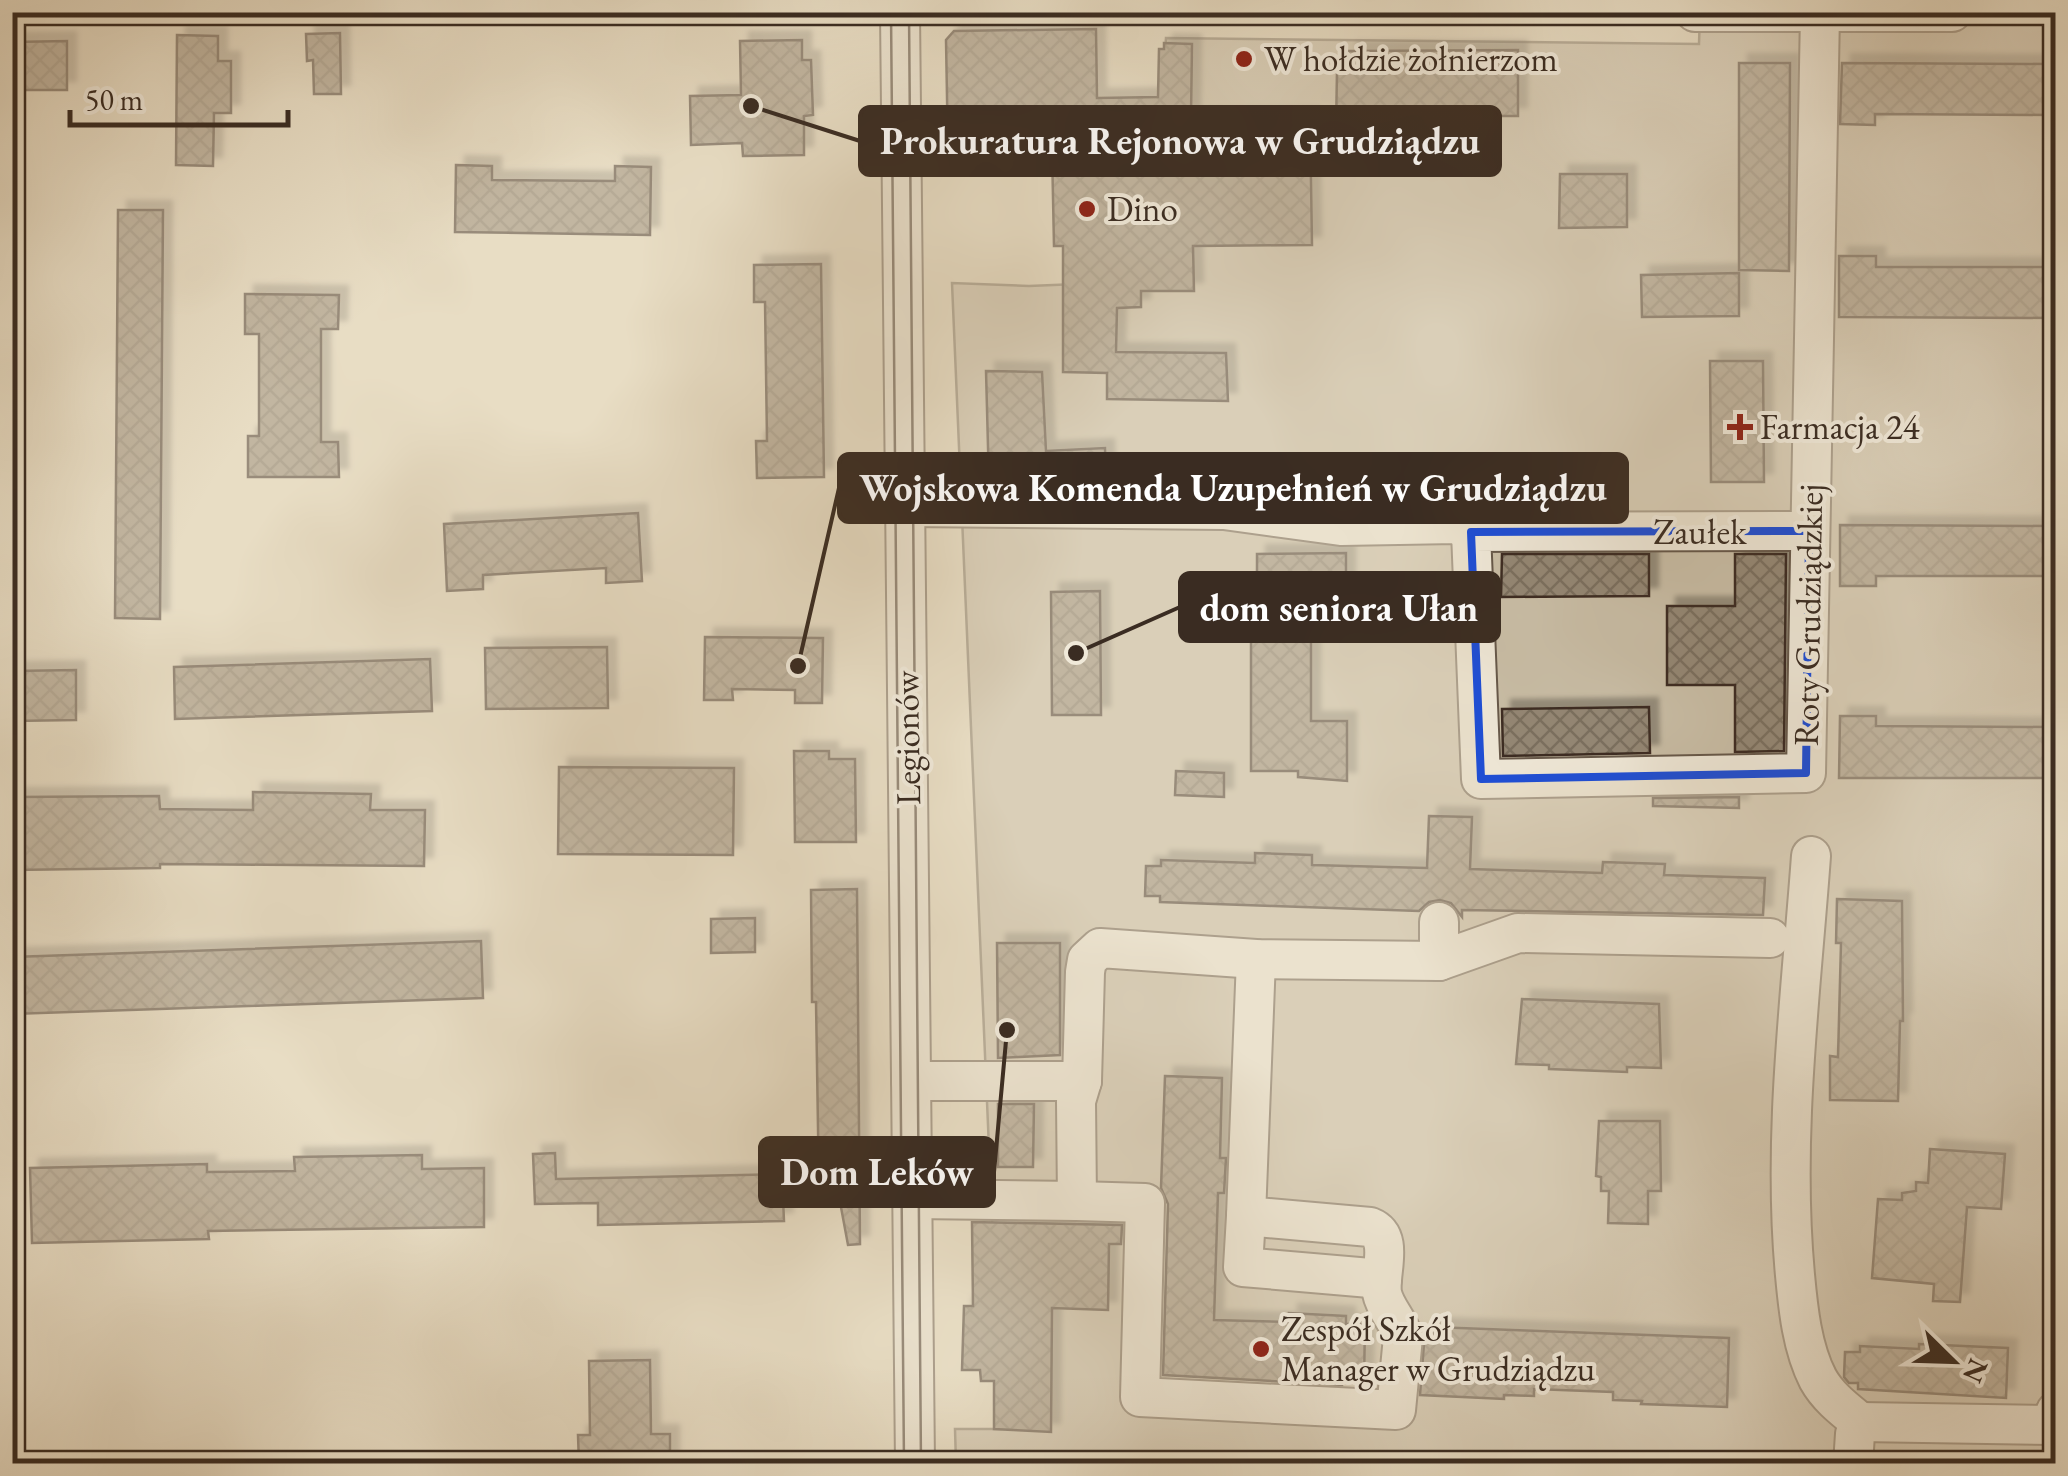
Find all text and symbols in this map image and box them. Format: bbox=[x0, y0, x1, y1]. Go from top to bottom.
place label: W hołdzie żołnierzom bbox=[1264, 36, 1558, 81]
marker: W hołdzie żołnierzom bbox=[1233, 48, 1255, 70]
scale bar bbox=[70, 65, 288, 127]
text: 50 m bbox=[85, 80, 143, 119]
callout: Prokuratura Rejonowa w Grudziądzu bbox=[860, 107, 1500, 175]
text: Prokuratura Rejonowa w Grudziądzu bbox=[880, 116, 1480, 165]
place label: Dino bbox=[1107, 186, 1178, 231]
marker: Dino bbox=[1076, 198, 1098, 220]
place label: Farmacja 24 bbox=[1760, 404, 1920, 449]
marker: Farmacja 24 bbox=[1729, 416, 1751, 438]
callout: Wojskowa Komenda Uzupełnień w Grudziądzu bbox=[839, 454, 1627, 522]
text: Wojskowa Komenda Uzupełnień w Grudziądzu bbox=[859, 463, 1607, 512]
street label: Roty Grudziądzkiej bbox=[1783, 484, 1832, 746]
street label: Zaułek bbox=[1653, 509, 1747, 554]
callout: dom seniora Ułan bbox=[1180, 573, 1499, 641]
text: dom seniora Ułan bbox=[1200, 583, 1478, 632]
street label: Legionów bbox=[883, 669, 930, 806]
callout: Dom Leków bbox=[760, 1138, 994, 1206]
text: Dom Leków bbox=[780, 1147, 974, 1196]
place label: Zespół Szkół Manager w Grudziądzu bbox=[1281, 1306, 1596, 1391]
north arrow bbox=[1903, 1311, 2003, 1411]
marker: Zespół Szkół Manager w Grudziądzu bbox=[1250, 1338, 1272, 1360]
text: N bbox=[1955, 1353, 1997, 1389]

